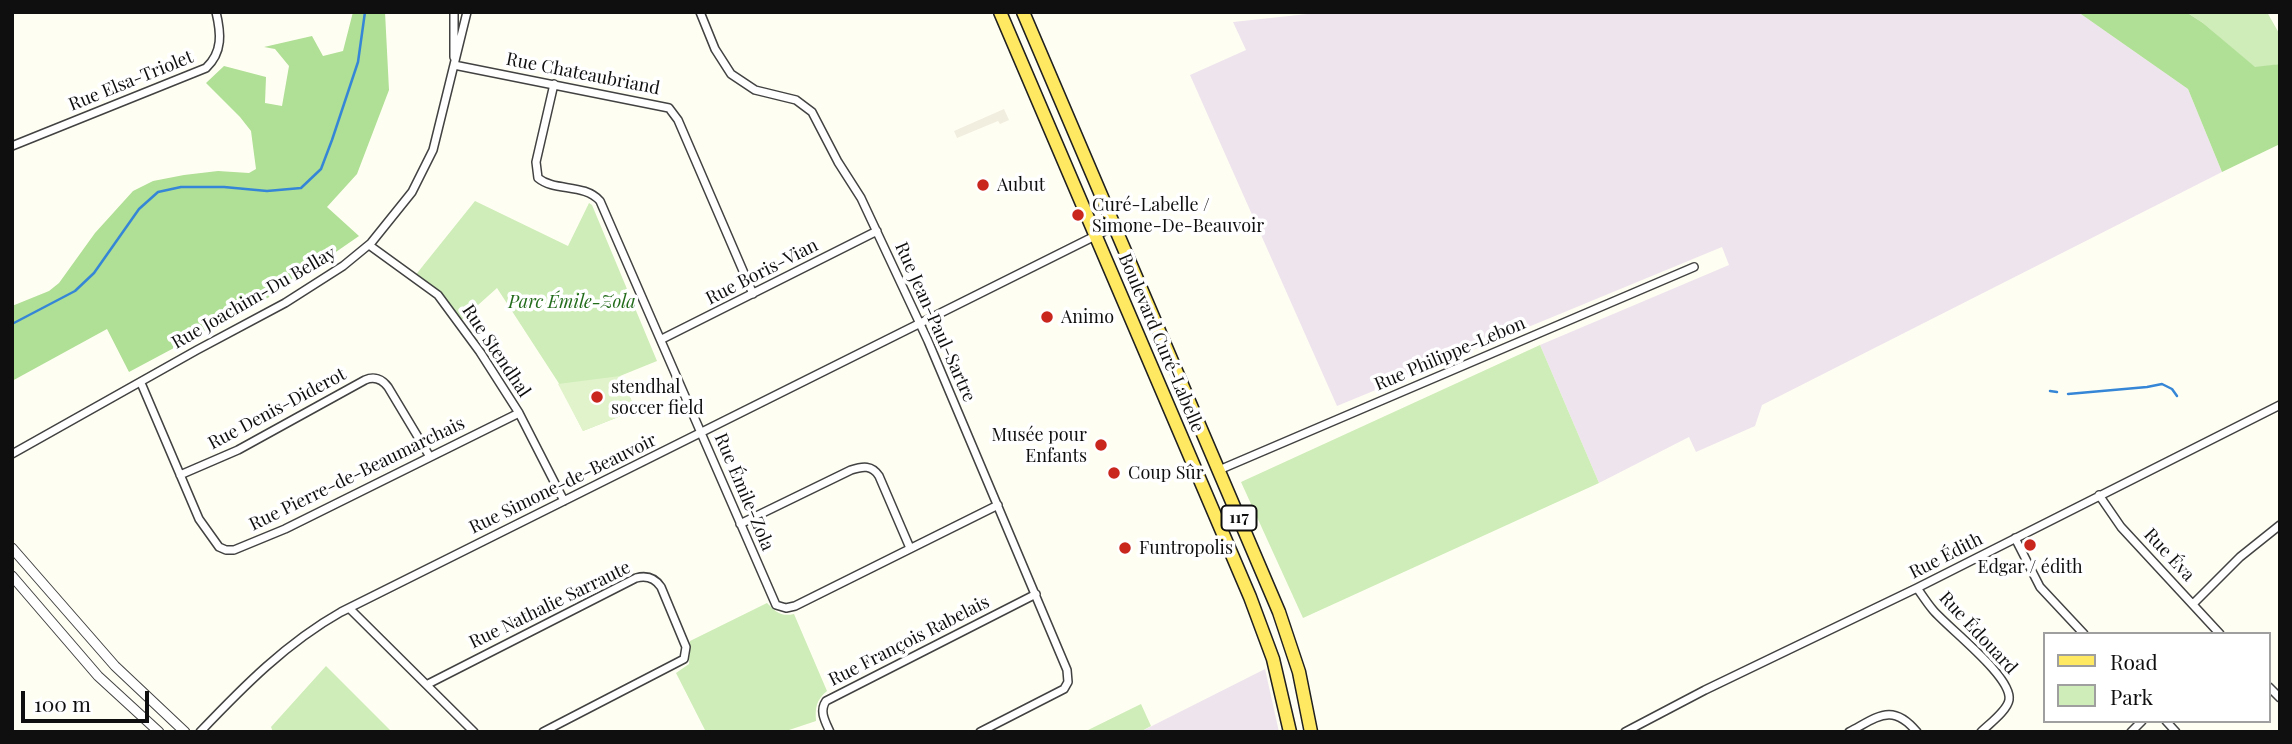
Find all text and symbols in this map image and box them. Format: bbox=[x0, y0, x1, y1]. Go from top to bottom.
street label: Rue Elsa-Triolet bbox=[66, 46, 196, 116]
street label: Rue Chateaubriand bbox=[504, 49, 662, 99]
place label: Aubut bbox=[997, 174, 1045, 196]
marker: Aubut bbox=[975, 177, 991, 193]
place label: Curé-Labelle / Simone-De-Beauvoir bbox=[1092, 194, 1264, 236]
marker: Curé-Labelle / Simone-De-Beauvoir bbox=[1070, 207, 1086, 223]
street label: Rue Boris-Vian bbox=[702, 234, 822, 310]
street label: Rue Jean-Paul-Sartre bbox=[890, 239, 980, 405]
street label: Rue Joachim-Du Bellay bbox=[168, 242, 340, 354]
street label: Boulevard Curé-Labelle bbox=[1113, 250, 1209, 436]
park label: Parc Émile-Zola bbox=[508, 291, 636, 313]
street label: Rue Stendhal bbox=[457, 301, 535, 401]
place label: Animo bbox=[1061, 306, 1114, 328]
marker: Animo bbox=[1039, 309, 1055, 325]
street label: Rue Philippe-Lebon bbox=[1371, 312, 1529, 396]
street label: Rue Denis-Diderot bbox=[205, 364, 349, 454]
place label: stendhal soccer field bbox=[611, 376, 704, 418]
marker: stendhal soccer field bbox=[589, 389, 605, 405]
street label: Rue Pierre-de-Beaumarchais bbox=[246, 412, 468, 536]
place label: Musée pour Enfants bbox=[992, 424, 1087, 466]
street label: Rue Simone-de-Beauvoir bbox=[466, 429, 660, 539]
street label: Rue Émile-Zola bbox=[710, 430, 778, 554]
marker: Musée pour Enfants bbox=[1093, 437, 1109, 453]
place label: Coup Sûr bbox=[1128, 462, 1204, 484]
marker: Coup Sûr bbox=[1106, 465, 1122, 481]
road number: 117 bbox=[1222, 505, 1256, 530]
street label: Rue Éva bbox=[2139, 524, 2199, 586]
street label: Rue Édith bbox=[1906, 528, 1986, 584]
place label: Funtropolis bbox=[1139, 537, 1233, 559]
marker: Edgar / édith bbox=[2022, 537, 2038, 553]
marker: Funtropolis bbox=[1117, 540, 1133, 556]
place label: Edgar / édith bbox=[1977, 556, 2083, 578]
street label: Rue Nathalie Sarraute bbox=[466, 557, 634, 653]
street label: Rue Édouard bbox=[1934, 587, 2022, 679]
street label: Rue François Rabelais bbox=[825, 591, 993, 691]
legend bbox=[2044, 632, 2271, 723]
text: Road bbox=[2110, 647, 2158, 675]
scale bar bbox=[24, 678, 152, 722]
text: Park bbox=[2110, 682, 2153, 710]
text: 100 m bbox=[34, 689, 91, 717]

